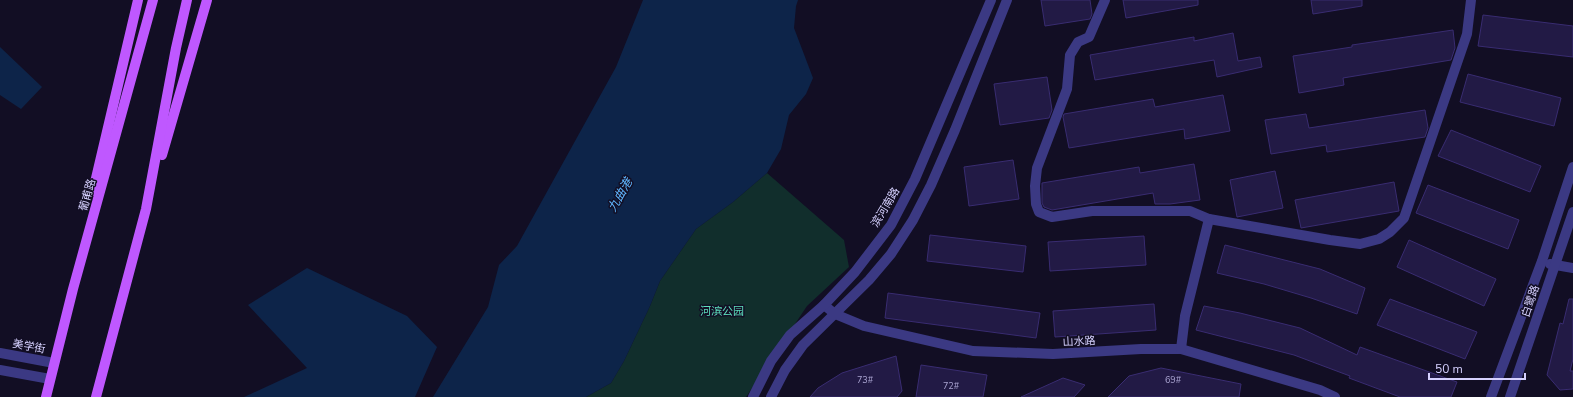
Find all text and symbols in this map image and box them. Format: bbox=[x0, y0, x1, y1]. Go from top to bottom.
water label: 九曲港 bbox=[604, 174, 637, 215]
street label: 葡甫路 bbox=[76, 177, 99, 213]
street label: 滨河南路 bbox=[868, 185, 903, 230]
street label: 白鹭路 bbox=[1518, 283, 1543, 319]
park label: 河滨公园 bbox=[700, 304, 744, 319]
street label: 山水路 bbox=[1062, 333, 1096, 350]
street label: 美学街 bbox=[11, 336, 46, 357]
scale bar bbox=[1429, 355, 1525, 381]
text: 50 m bbox=[1435, 361, 1463, 377]
house number: 73# bbox=[857, 374, 874, 386]
house number: 69# bbox=[1165, 374, 1182, 386]
house number: 72# bbox=[943, 380, 960, 392]

